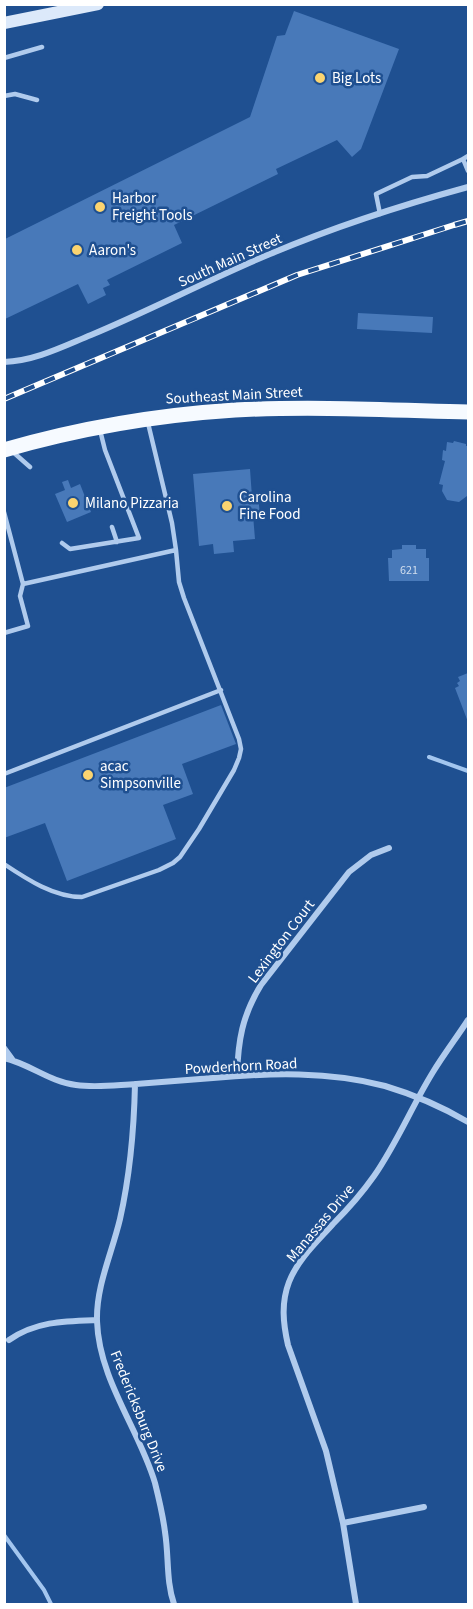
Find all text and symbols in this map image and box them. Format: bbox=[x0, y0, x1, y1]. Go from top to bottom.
place label: Big Lots bbox=[332, 68, 381, 89]
marker: Big Lots bbox=[313, 71, 327, 85]
place label: Harbor Freight Tools bbox=[112, 188, 193, 226]
marker: Harbor Freight Tools bbox=[93, 200, 107, 214]
street label: South Main Street bbox=[175, 228, 285, 293]
place label: Aaron's bbox=[89, 240, 136, 261]
marker: Aaron's bbox=[70, 243, 84, 257]
street label: Southeast Main Street bbox=[165, 381, 303, 410]
place label: Carolina Fine Food bbox=[239, 487, 301, 525]
place label: Milano Pizzaria bbox=[85, 493, 179, 514]
marker: Milano Pizzaria bbox=[66, 496, 80, 510]
marker: Carolina Fine Food bbox=[220, 499, 234, 513]
house number: 621 bbox=[400, 562, 418, 579]
place label: acac Simpsonville bbox=[100, 756, 181, 794]
marker: acac Simpsonville bbox=[81, 768, 95, 782]
street label: Lexington Court bbox=[243, 895, 320, 988]
street label: Powderhorn Road bbox=[184, 1053, 298, 1080]
street label: Manassas Drive bbox=[281, 1180, 359, 1267]
street label: Fredericksburg Drive bbox=[105, 1347, 173, 1475]

